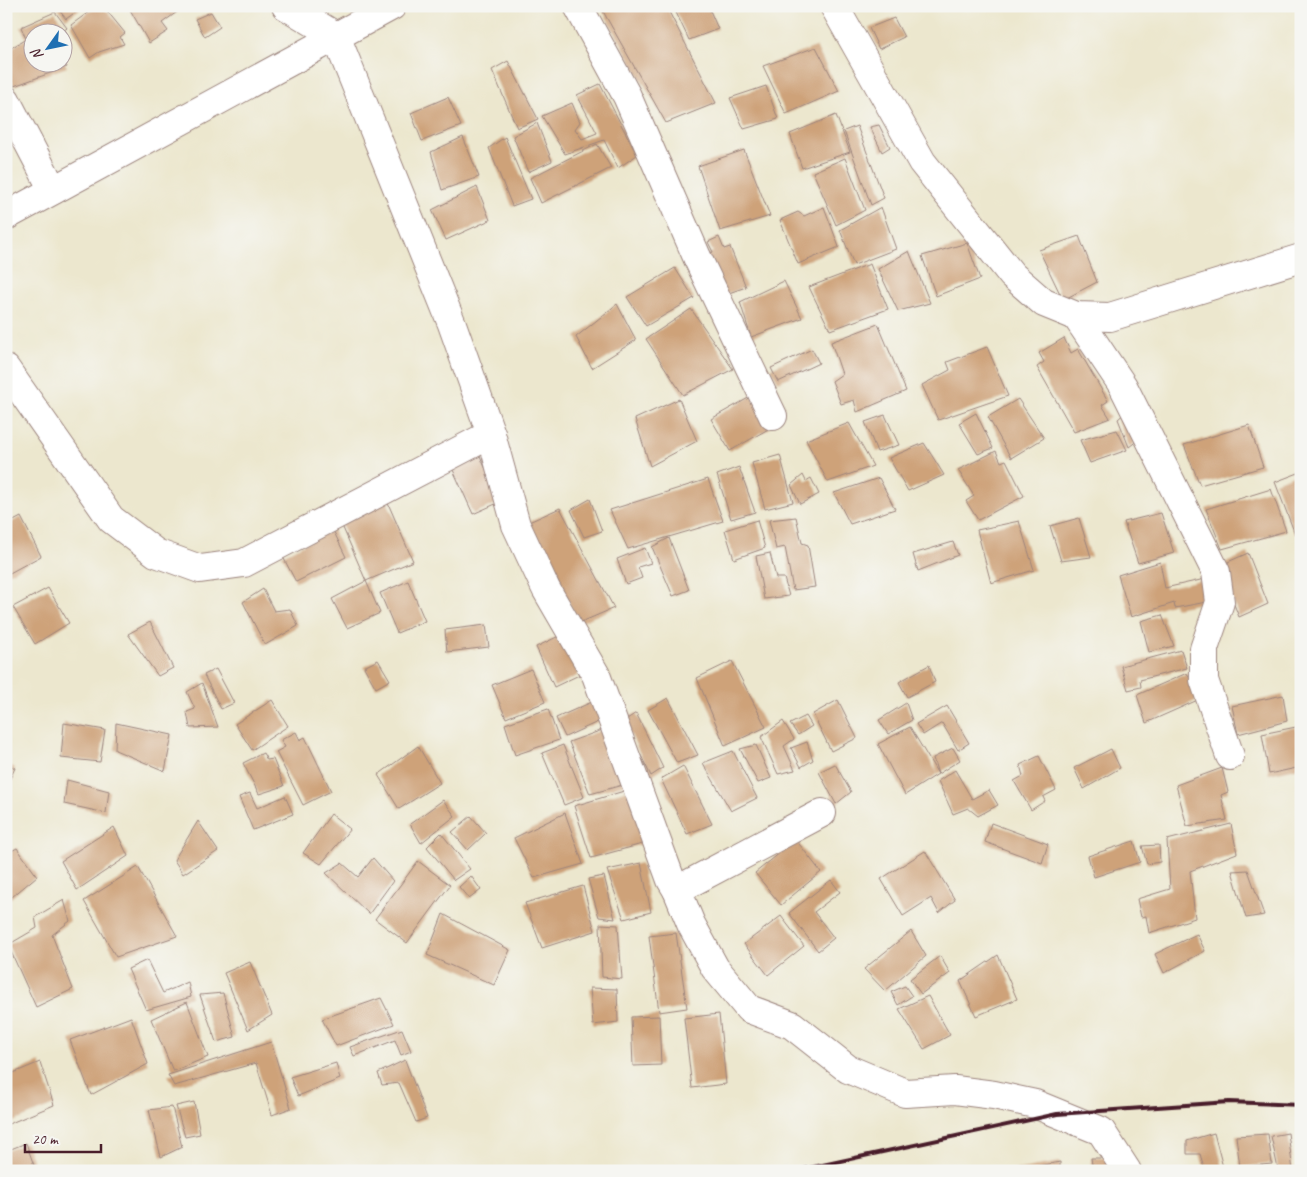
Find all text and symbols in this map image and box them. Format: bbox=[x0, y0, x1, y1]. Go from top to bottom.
north arrow bbox=[22, 22, 72, 72]
text: N bbox=[27, 45, 47, 63]
scale bar bbox=[25, 1122, 101, 1154]
text: 20 m bbox=[32, 1130, 59, 1149]

